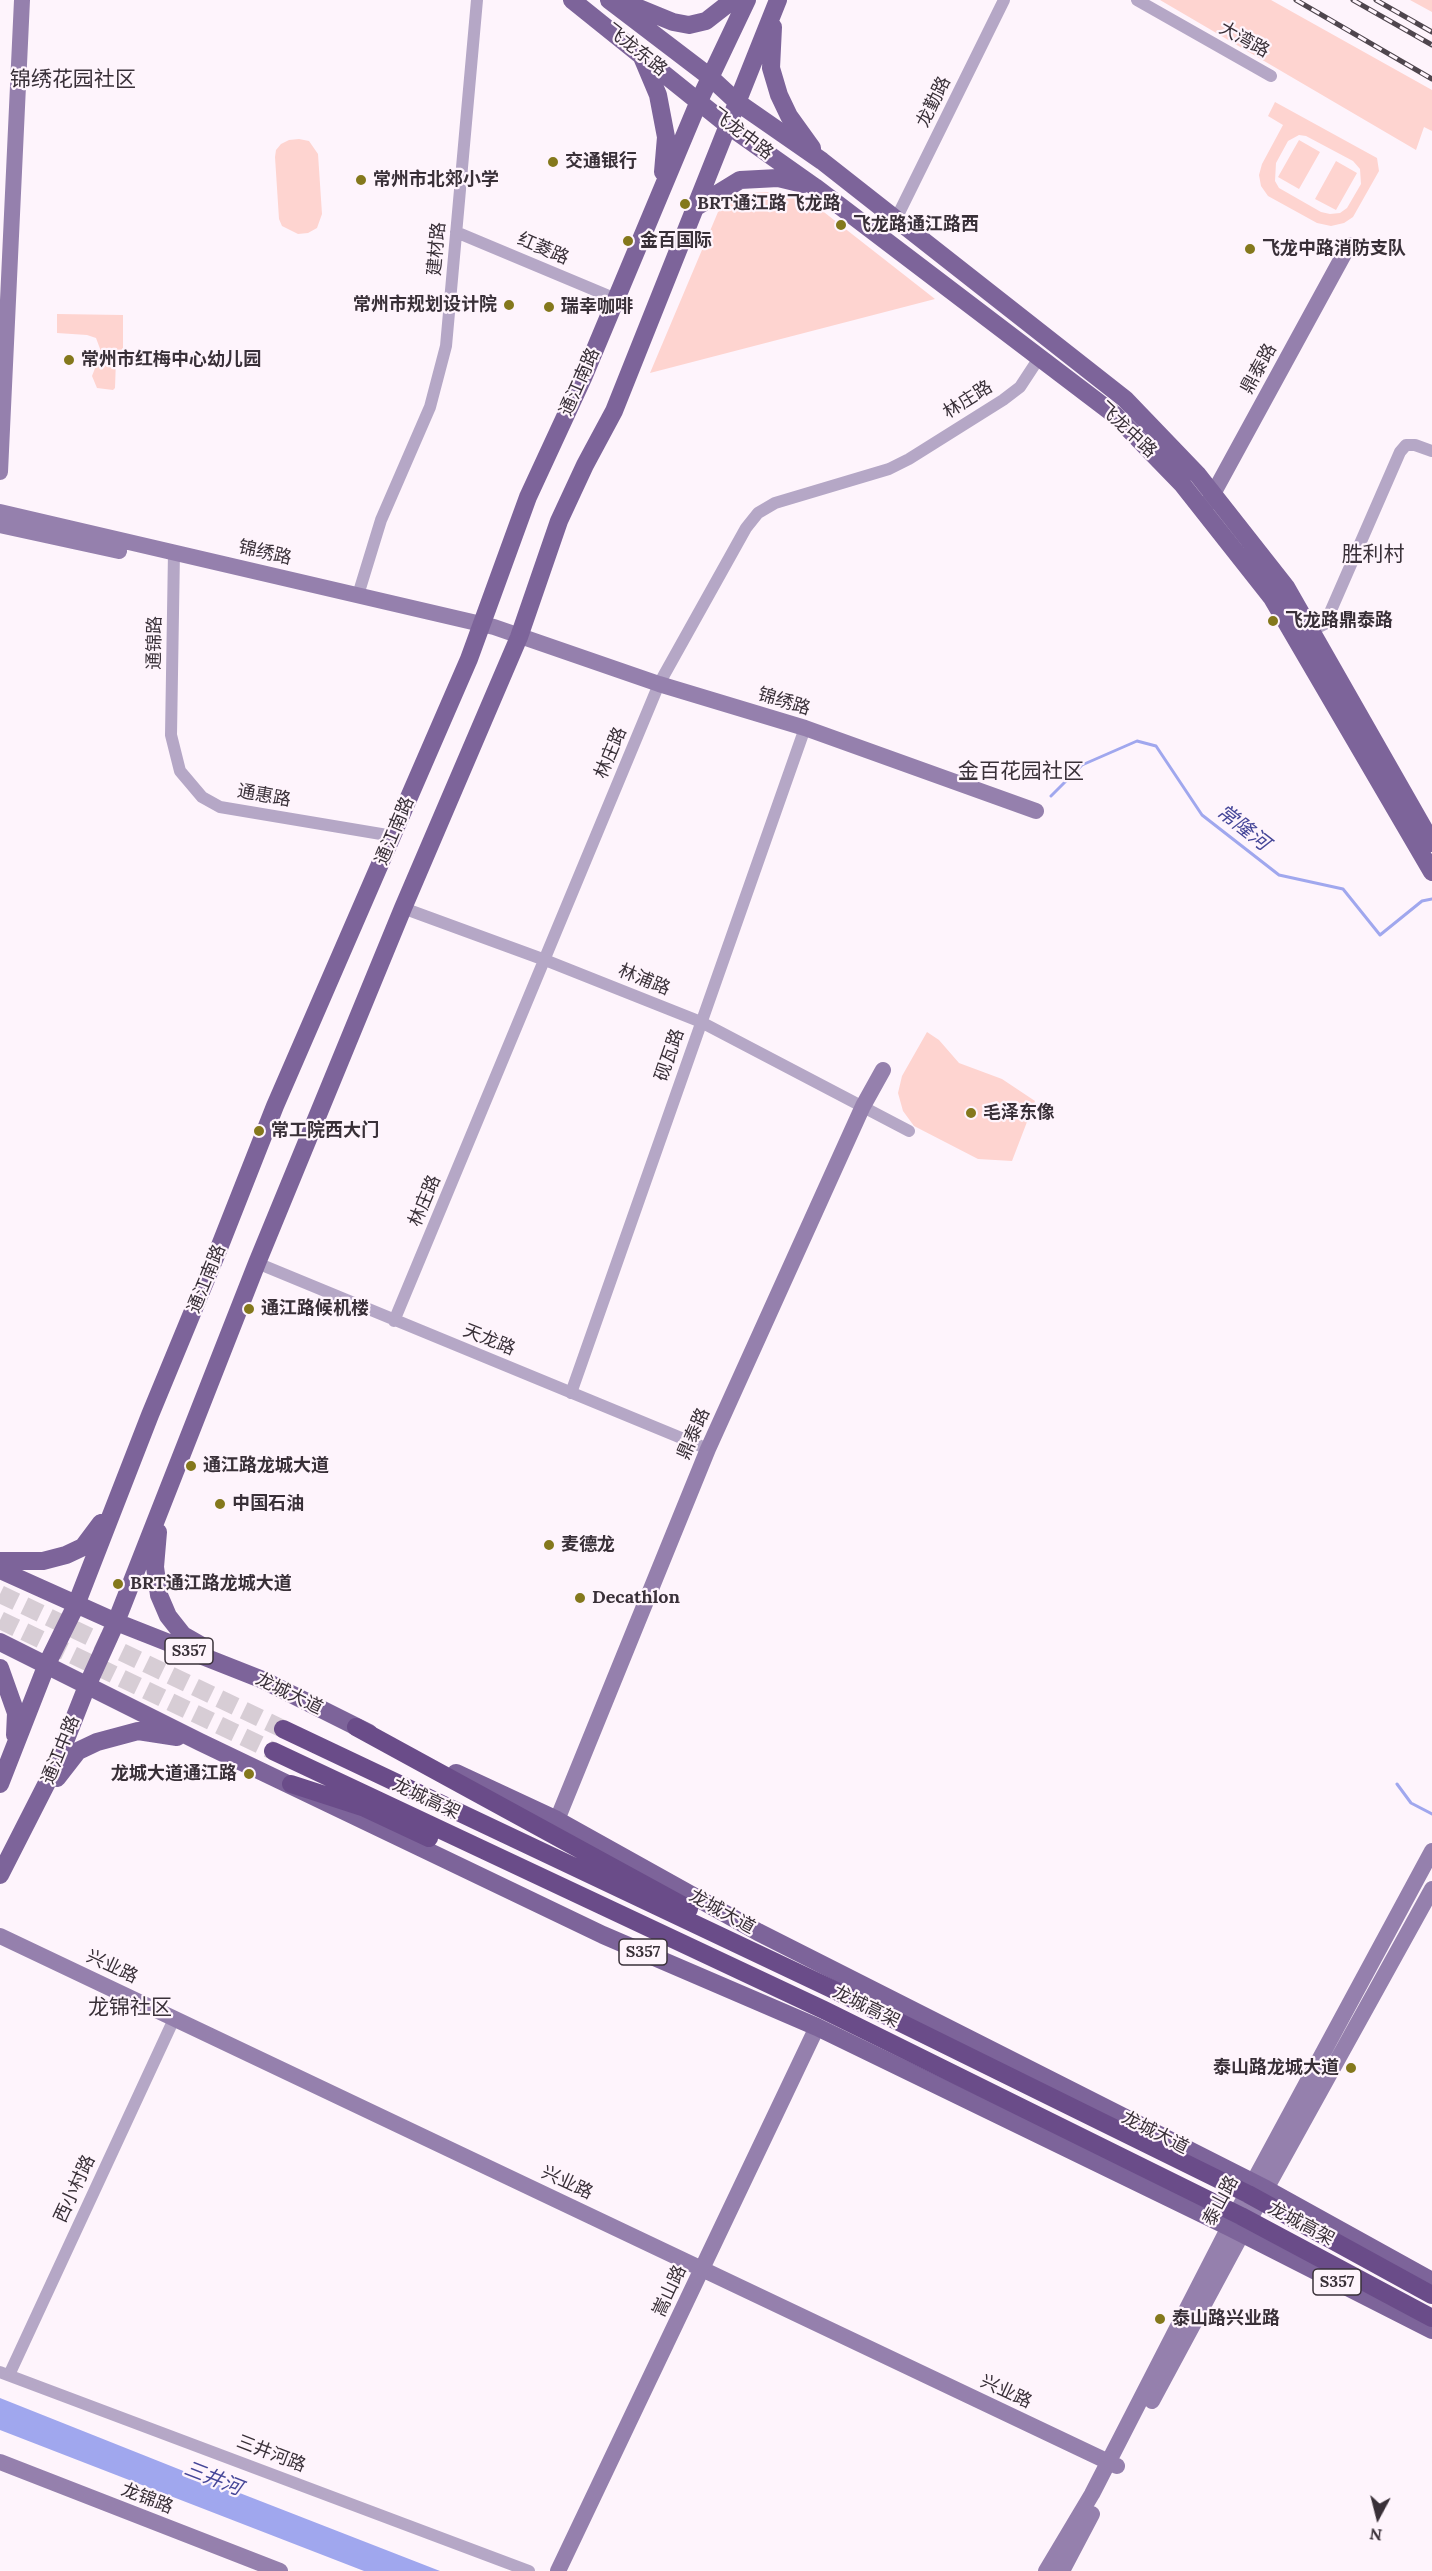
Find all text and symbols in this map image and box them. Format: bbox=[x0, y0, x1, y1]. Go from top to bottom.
street label: 大湾路 bbox=[1215, 17, 1273, 63]
street label: 飞龙东路 bbox=[601, 19, 671, 81]
district label: 锦绣花园社区 bbox=[10, 67, 136, 93]
street label: 龙勤路 bbox=[912, 73, 956, 131]
street label: 飞龙中路 bbox=[707, 104, 777, 164]
place label: 交通银行 bbox=[565, 151, 637, 173]
marker: 交通银行 bbox=[546, 155, 560, 169]
place label: 常州市北郊小学 bbox=[373, 169, 499, 191]
marker: 常州市北郊小学 bbox=[354, 173, 368, 187]
place label: BRT通江路飞龙路 bbox=[697, 193, 841, 215]
marker: BRT通江路飞龙路 bbox=[678, 197, 692, 211]
place label: 飞龙路通江路西 bbox=[853, 214, 979, 236]
marker: 飞龙路通江路西 bbox=[834, 218, 848, 232]
street label: 建材路 bbox=[424, 221, 450, 277]
street label: 红菱路 bbox=[514, 229, 572, 269]
place label: 金百国际 bbox=[640, 230, 712, 252]
marker: 金百国际 bbox=[621, 234, 635, 248]
place label: 飞龙中路消防支队 bbox=[1262, 238, 1406, 260]
marker: 飞龙中路消防支队 bbox=[1243, 242, 1257, 256]
place label: 常州市规划设计院 bbox=[353, 294, 497, 316]
place label: 瑞幸咖啡 bbox=[561, 296, 633, 318]
marker: 常州市规划设计院 bbox=[502, 298, 516, 312]
marker: 瑞幸咖啡 bbox=[542, 300, 556, 314]
street label: 鼎泰路 bbox=[1236, 340, 1282, 398]
street label: 通江南路 bbox=[555, 345, 605, 419]
place label: 常州市红梅中心幼儿园 bbox=[81, 349, 261, 371]
marker: 常州市红梅中心幼儿园 bbox=[62, 353, 76, 367]
street label: 林庄路 bbox=[939, 377, 997, 423]
street label: 飞龙中路 bbox=[1093, 398, 1161, 462]
street label: 锦绣路 bbox=[236, 536, 294, 570]
district label: 胜利村 bbox=[1342, 542, 1404, 568]
place label: 飞龙路鼎泰路 bbox=[1285, 610, 1393, 632]
marker: 飞龙路鼎泰路 bbox=[1266, 614, 1280, 628]
street label: 通锦路 bbox=[144, 616, 166, 670]
street label: 锦绣路 bbox=[755, 684, 813, 720]
street label: 林庄路 bbox=[591, 724, 631, 782]
district label: 金百花园社区 bbox=[958, 759, 1084, 785]
street label: 通惠路 bbox=[236, 781, 292, 811]
street label: 通江南路 bbox=[371, 794, 419, 868]
water label: 常隆河 bbox=[1212, 800, 1274, 856]
street label: 林浦路 bbox=[615, 960, 673, 1000]
street label: 砚瓦路 bbox=[651, 1026, 689, 1084]
place label: 毛泽东像 bbox=[983, 1102, 1055, 1124]
marker: 毛泽东像 bbox=[964, 1106, 978, 1120]
place label: 常工院西大门 bbox=[271, 1120, 379, 1142]
marker: 常工院西大门 bbox=[252, 1124, 266, 1138]
street label: 林庄路 bbox=[405, 1172, 445, 1230]
street label: 通江南路 bbox=[184, 1242, 230, 1316]
place label: 通江路候机楼 bbox=[261, 1298, 369, 1320]
marker: 通江路候机楼 bbox=[242, 1302, 256, 1316]
street label: 天龙路 bbox=[460, 1320, 518, 1360]
street label: 鼎泰路 bbox=[673, 1405, 715, 1463]
place label: 通江路龙城大道 bbox=[203, 1455, 329, 1477]
marker: 通江路龙城大道 bbox=[184, 1459, 198, 1473]
place label: 中国石油 bbox=[232, 1493, 304, 1515]
marker: 中国石油 bbox=[213, 1497, 227, 1511]
place label: 麦德龙 bbox=[561, 1534, 615, 1556]
marker: 麦德龙 bbox=[542, 1538, 556, 1552]
place label: BRT通江路龙城大道 bbox=[130, 1573, 292, 1595]
marker: BRT通江路龙城大道 bbox=[111, 1577, 125, 1591]
place label: Decathlon bbox=[592, 1587, 680, 1609]
marker: Decathlon bbox=[573, 1591, 587, 1605]
road number: S357 bbox=[165, 1638, 213, 1664]
street label: 龙城大道 bbox=[252, 1669, 326, 1719]
street label: 通江中路 bbox=[38, 1713, 84, 1787]
place label: 龙城大道通江路 bbox=[111, 1763, 237, 1785]
marker: 龙城大道通江路 bbox=[242, 1767, 256, 1781]
street label: 龙城高架 bbox=[389, 1774, 463, 1824]
street label: 龙城大道 bbox=[685, 1885, 759, 1939]
road number: S357 bbox=[619, 1939, 667, 1965]
street label: 兴业路 bbox=[83, 1946, 141, 1988]
street label: 龙城高架 bbox=[829, 1982, 903, 2032]
district label: 龙锦社区 bbox=[88, 1995, 172, 2021]
place label: 泰山路龙城大道 bbox=[1213, 2057, 1339, 2079]
marker: 泰山路龙城大道 bbox=[1344, 2061, 1358, 2075]
street label: 龙城大道 bbox=[1118, 2107, 1192, 2159]
street label: 西小村路 bbox=[50, 2152, 100, 2226]
street label: 兴业路 bbox=[538, 2162, 596, 2204]
street label: 泰山路 bbox=[1199, 2172, 1243, 2230]
street label: 龙城高架 bbox=[1264, 2198, 1338, 2250]
street label: 嵩山路 bbox=[649, 2262, 691, 2320]
road number: S357 bbox=[1313, 2269, 1361, 2295]
place label: 泰山路兴业路 bbox=[1172, 2308, 1280, 2330]
marker: 泰山路兴业路 bbox=[1153, 2312, 1167, 2326]
street label: 兴业路 bbox=[977, 2371, 1035, 2413]
street label: 三井河路 bbox=[234, 2431, 308, 2477]
water label: 三井河 bbox=[181, 2457, 245, 2501]
street label: 龙锦路 bbox=[118, 2479, 176, 2519]
north arrow bbox=[1348, 2487, 1408, 2547]
text: N bbox=[1368, 2524, 1383, 2546]

